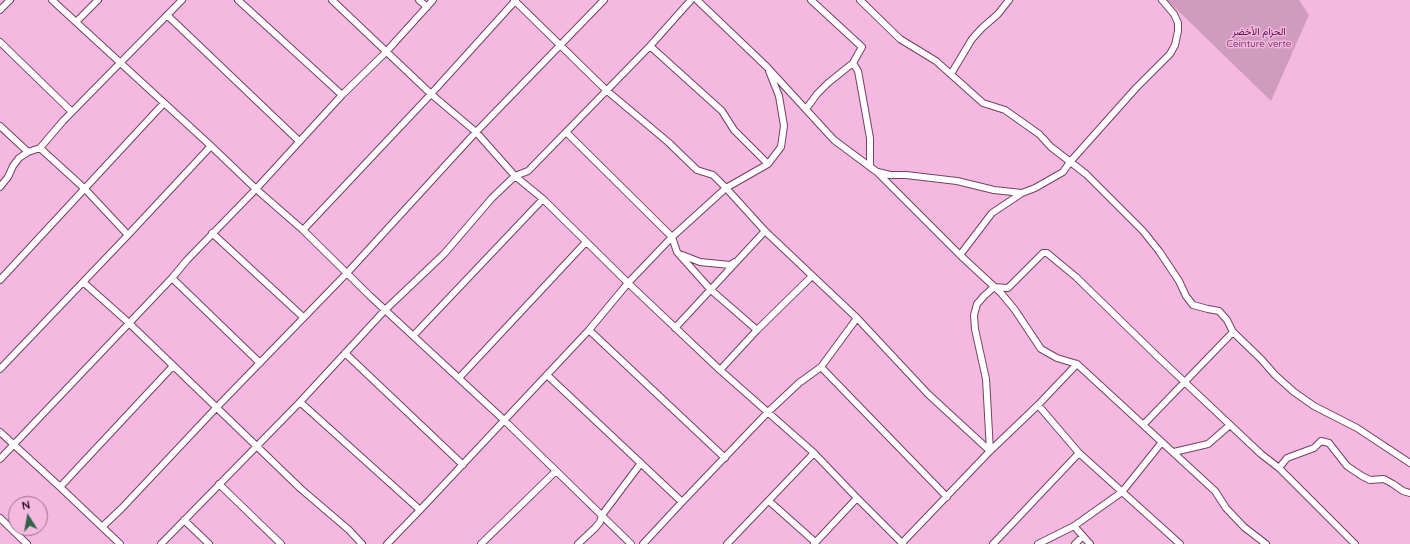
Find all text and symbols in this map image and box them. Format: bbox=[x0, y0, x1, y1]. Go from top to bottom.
park label: الحزام الأخضر Ceinture verte bbox=[1227, 26, 1291, 50]
north arrow bbox=[8, 496, 48, 536]
text: N bbox=[21, 498, 31, 513]

